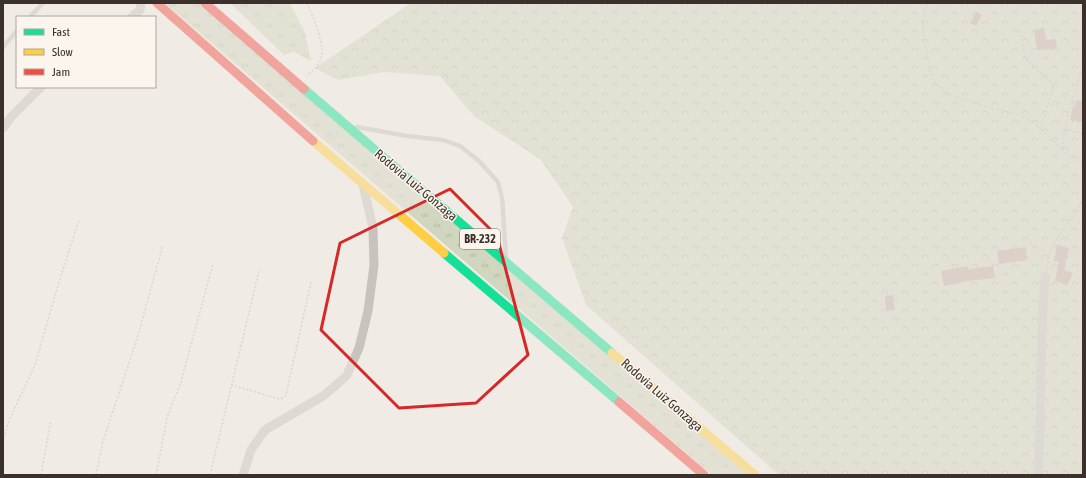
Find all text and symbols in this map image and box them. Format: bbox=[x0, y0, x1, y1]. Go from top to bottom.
legend bbox=[16, 16, 156, 88]
text: Fast bbox=[52, 25, 70, 39]
text: Slow bbox=[52, 45, 73, 59]
text: Jam bbox=[52, 65, 70, 79]
street label: Rodovia Luiz Gonzaga bbox=[372, 146, 460, 224]
road number: BR-232 bbox=[460, 229, 500, 249]
street label: Rodovia Luiz Gonzaga bbox=[618, 356, 706, 434]

